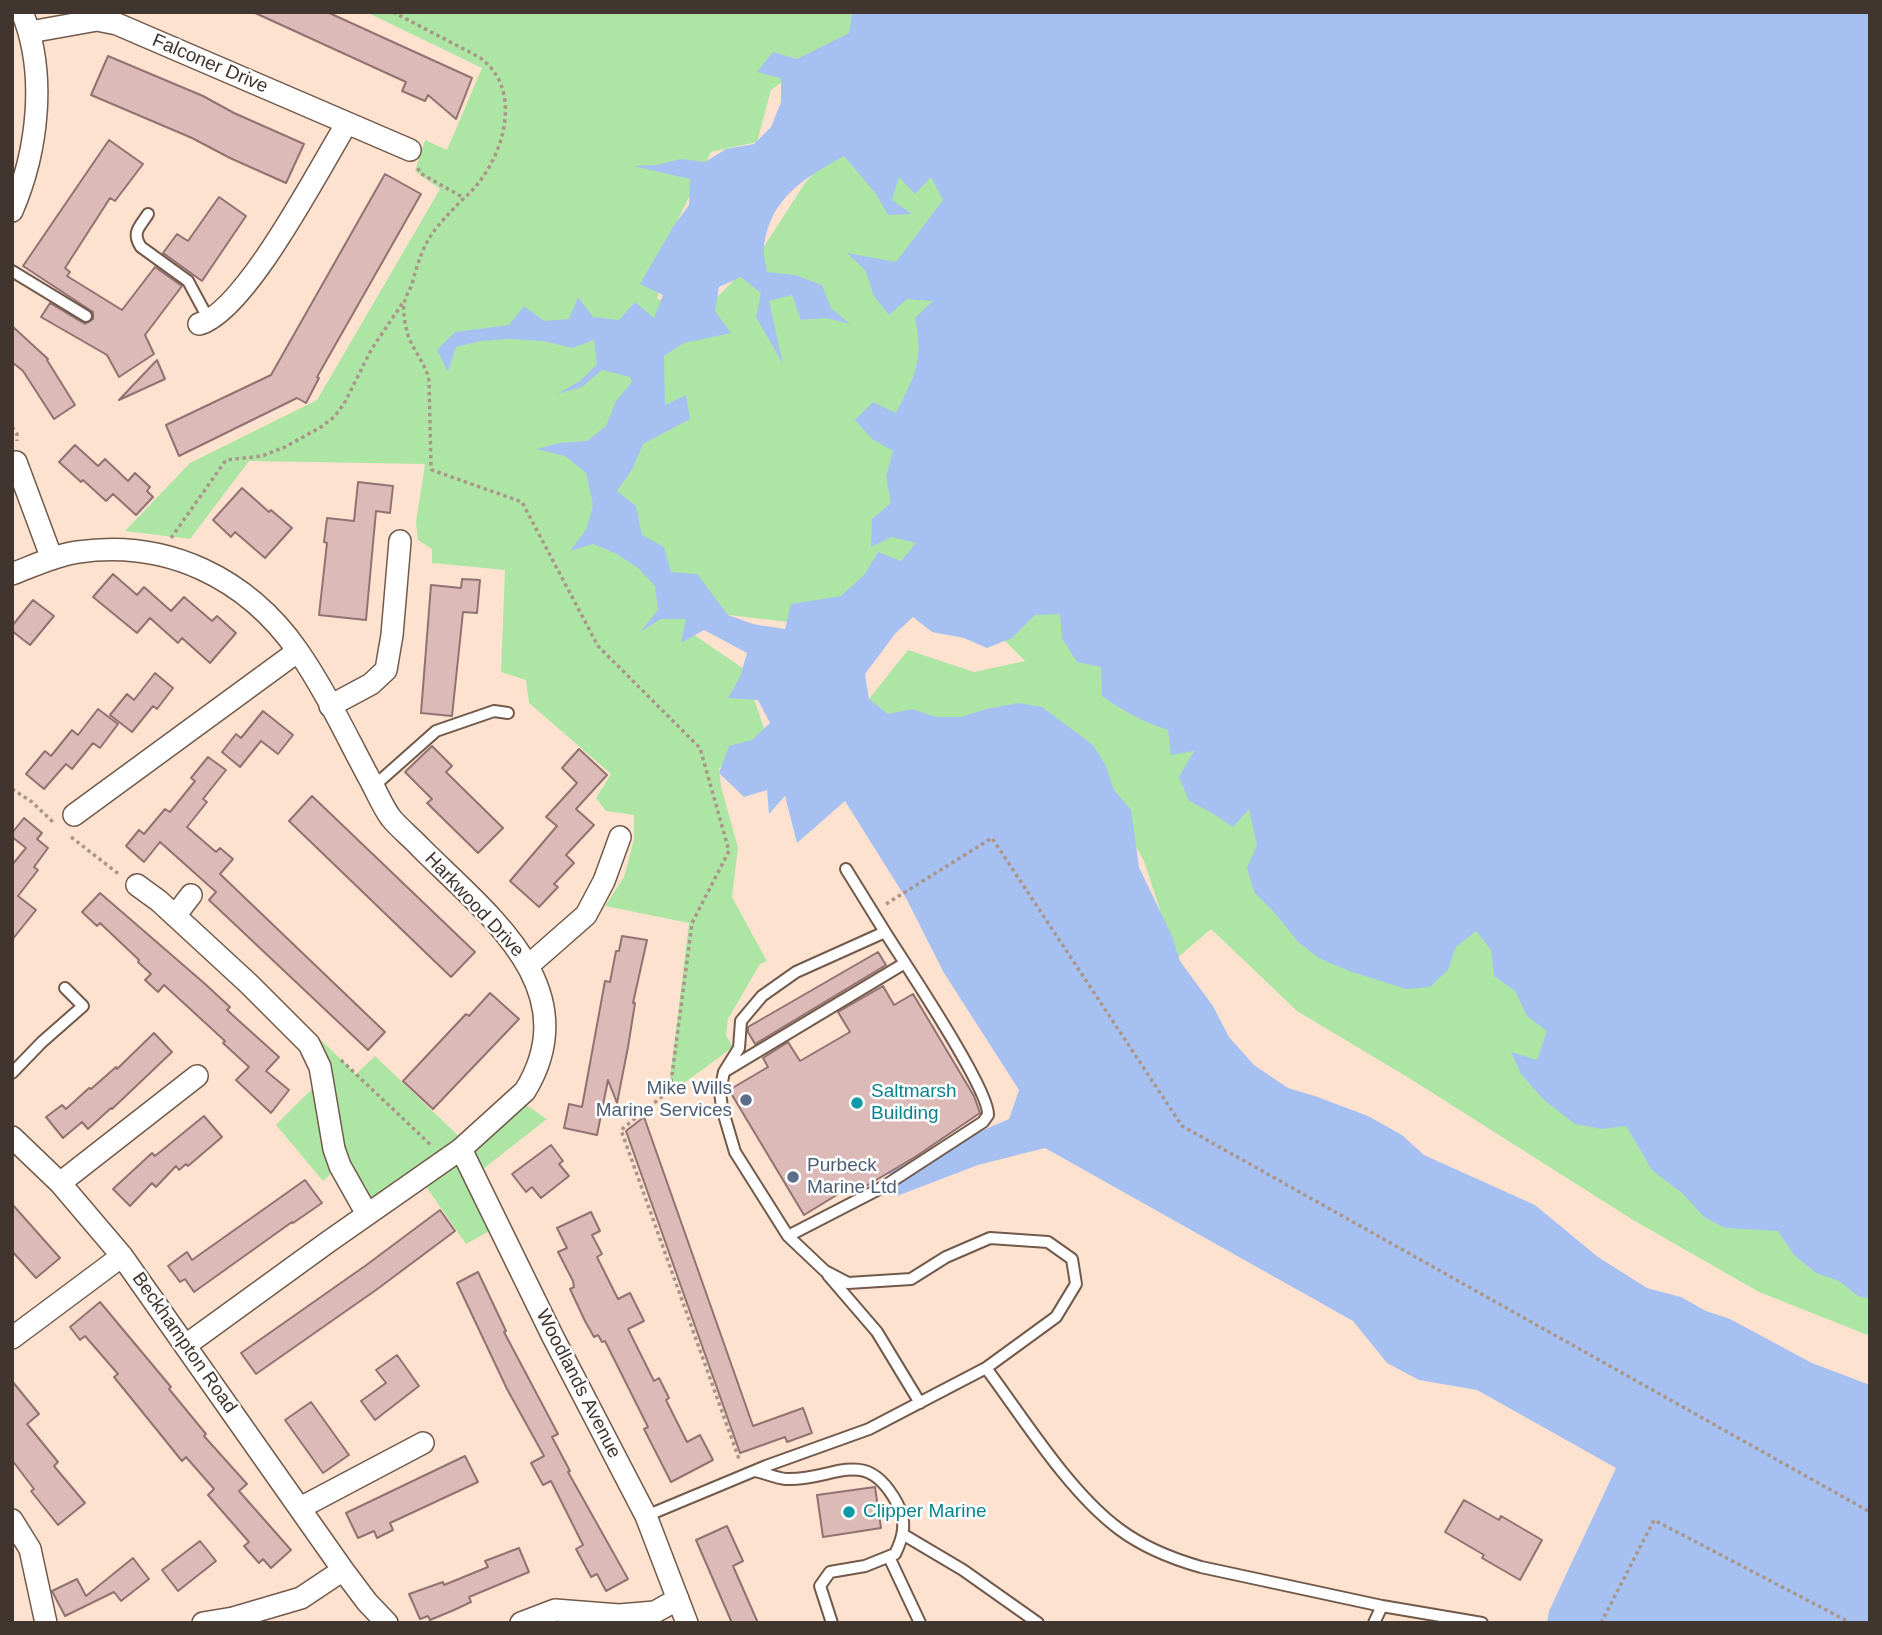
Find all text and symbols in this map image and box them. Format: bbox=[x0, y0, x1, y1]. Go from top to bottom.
street label: Falconer Drive bbox=[149, 29, 271, 99]
street label: Harkwood Drive bbox=[420, 848, 528, 962]
place label: Mike Wills Marine Services bbox=[596, 1078, 732, 1122]
place label: Saltmarsh Building bbox=[871, 1081, 957, 1125]
marker: Mike Wills Marine Services bbox=[738, 1092, 754, 1108]
marker: Saltmarsh Building bbox=[849, 1095, 865, 1111]
place label: Purbeck Marine Ltd bbox=[807, 1155, 897, 1199]
marker: Purbeck Marine Ltd bbox=[785, 1169, 801, 1185]
street label: Beckhampton Road bbox=[127, 1268, 241, 1418]
street label: Woodlands Avenue bbox=[531, 1306, 625, 1462]
place label: Clipper Marine bbox=[863, 1501, 987, 1523]
marker: Clipper Marine bbox=[841, 1504, 857, 1520]

